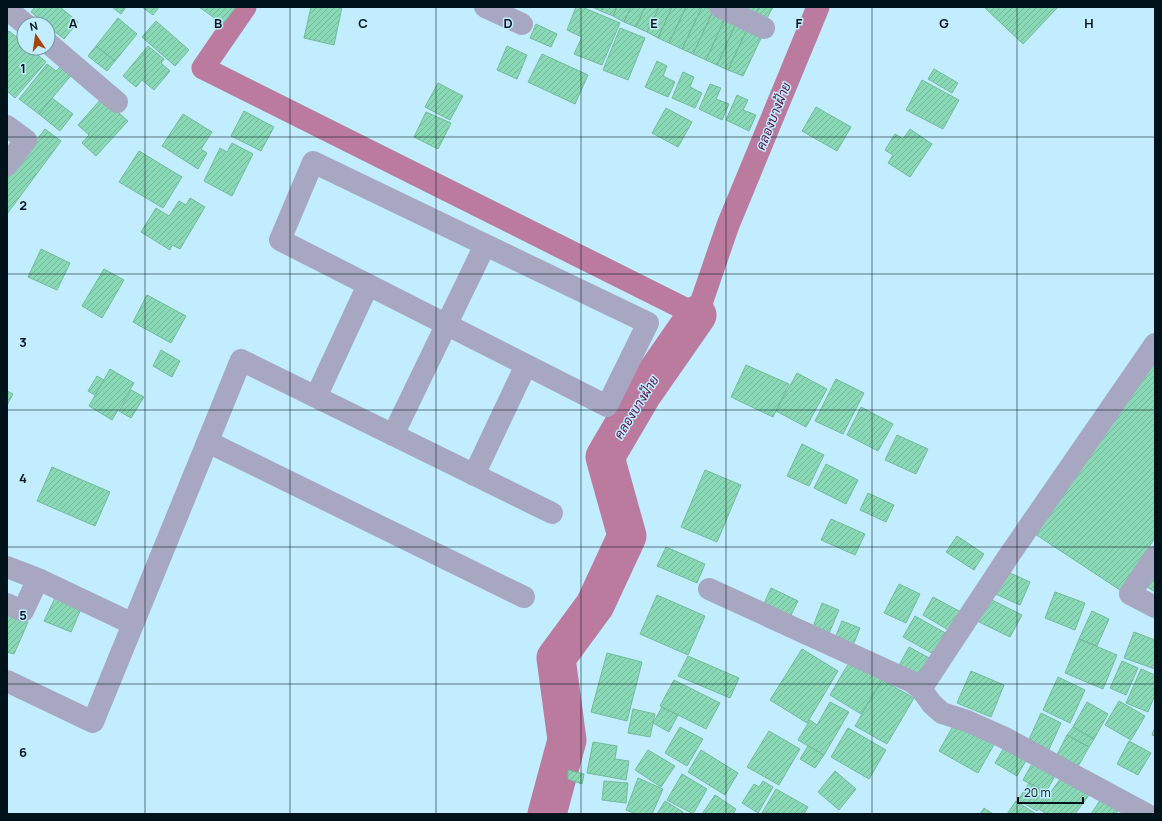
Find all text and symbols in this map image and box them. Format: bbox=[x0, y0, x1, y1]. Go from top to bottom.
text: A bbox=[69, 14, 78, 32]
text: B bbox=[214, 14, 222, 32]
text: C bbox=[358, 14, 368, 32]
text: D bbox=[503, 14, 513, 32]
text: E bbox=[650, 14, 658, 32]
text: F bbox=[796, 14, 803, 32]
text: G bbox=[939, 14, 949, 32]
text: H bbox=[1084, 14, 1094, 32]
north arrow bbox=[16, 16, 56, 56]
text: N bbox=[28, 18, 39, 34]
text: 1 bbox=[20, 59, 26, 77]
water label: คลองบางฝ้าย bbox=[751, 79, 795, 152]
text: 2 bbox=[19, 196, 27, 214]
text: 3 bbox=[19, 333, 27, 351]
water label: คลองบางฝ้าย bbox=[609, 372, 663, 442]
text: 4 bbox=[19, 469, 27, 487]
text: 5 bbox=[19, 606, 27, 624]
text: 6 bbox=[19, 743, 27, 761]
scale bar bbox=[1018, 779, 1083, 805]
text: 20 m bbox=[1024, 784, 1051, 801]

